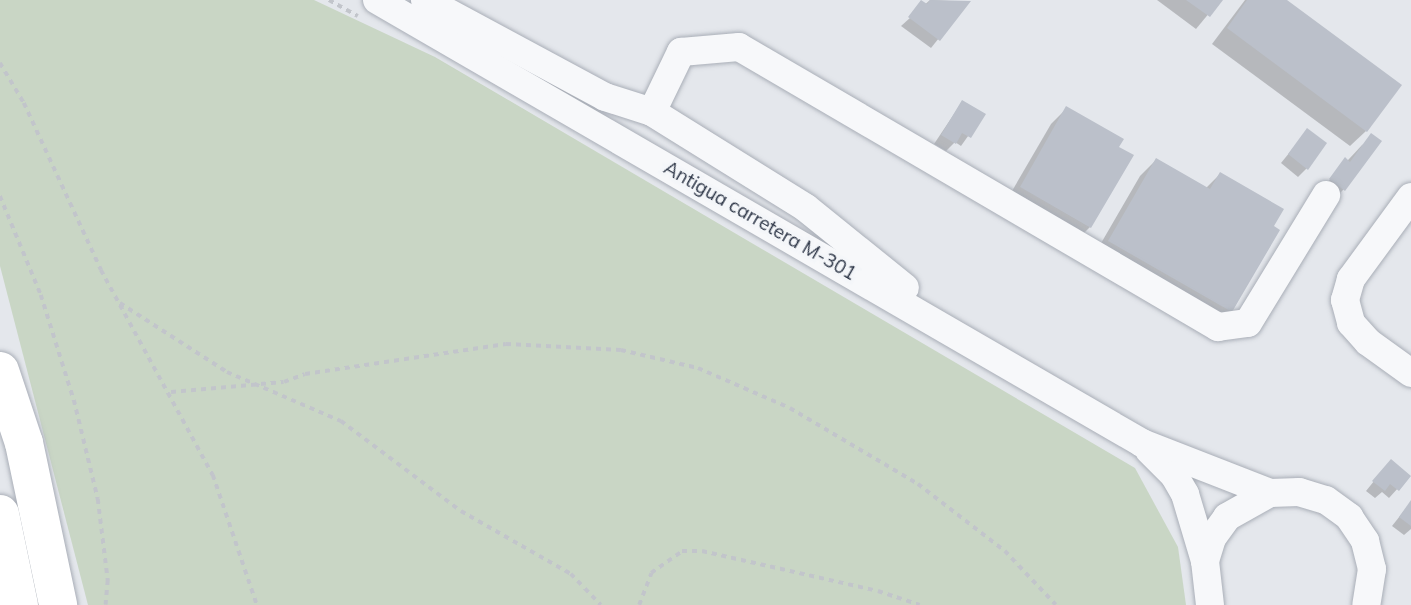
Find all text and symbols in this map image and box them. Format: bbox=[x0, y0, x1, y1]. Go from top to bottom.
street label: Antigua carretera M-301 bbox=[660, 157, 860, 285]

